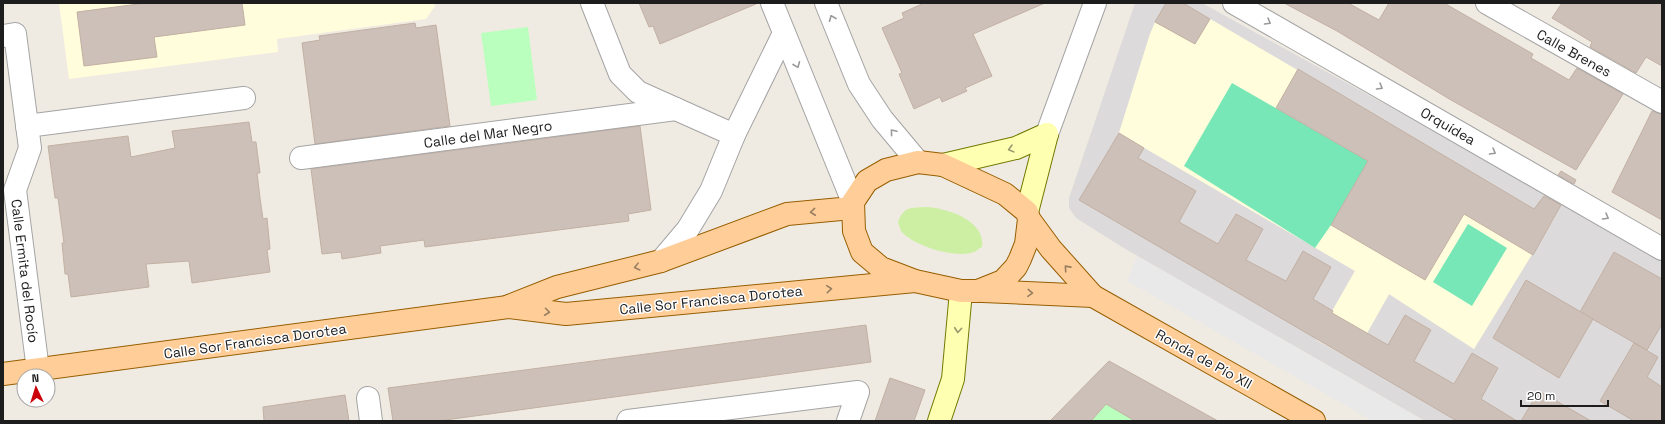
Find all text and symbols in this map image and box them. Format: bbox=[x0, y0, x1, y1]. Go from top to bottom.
one-way arrow bbox=[829, 15, 837, 23]
one-way arrow bbox=[1264, 18, 1271, 25]
street label: Calle Brenes bbox=[1534, 25, 1614, 81]
one-way arrow bbox=[792, 62, 800, 69]
one-way arrow bbox=[1376, 83, 1384, 90]
street label: Orquídea bbox=[1417, 103, 1479, 149]
street label: Calle del Mar Negro bbox=[423, 116, 553, 152]
one-way arrow bbox=[890, 129, 897, 137]
one-way arrow bbox=[1008, 144, 1015, 153]
one-way arrow bbox=[1489, 148, 1496, 155]
street label: Calle Ermita del Rocío bbox=[7, 198, 43, 344]
one-way arrow bbox=[810, 207, 816, 216]
one-way arrow bbox=[1602, 212, 1609, 219]
one-way arrow bbox=[633, 263, 640, 271]
one-way arrow bbox=[1065, 265, 1072, 272]
street label: Calle Sor Francisca Dorotea bbox=[618, 281, 804, 319]
one-way arrow bbox=[826, 284, 832, 293]
one-way arrow bbox=[1027, 289, 1033, 298]
one-way arrow bbox=[544, 307, 550, 316]
street label: Calle Sor Francisca Dorotea bbox=[163, 319, 347, 363]
street label: Ronda de Pío XII bbox=[1153, 325, 1255, 393]
one-way arrow bbox=[953, 327, 962, 333]
north arrow bbox=[16, 368, 56, 408]
text: N bbox=[31, 371, 39, 385]
scale bar bbox=[1521, 382, 1608, 408]
text: 20 m bbox=[1527, 388, 1555, 404]

